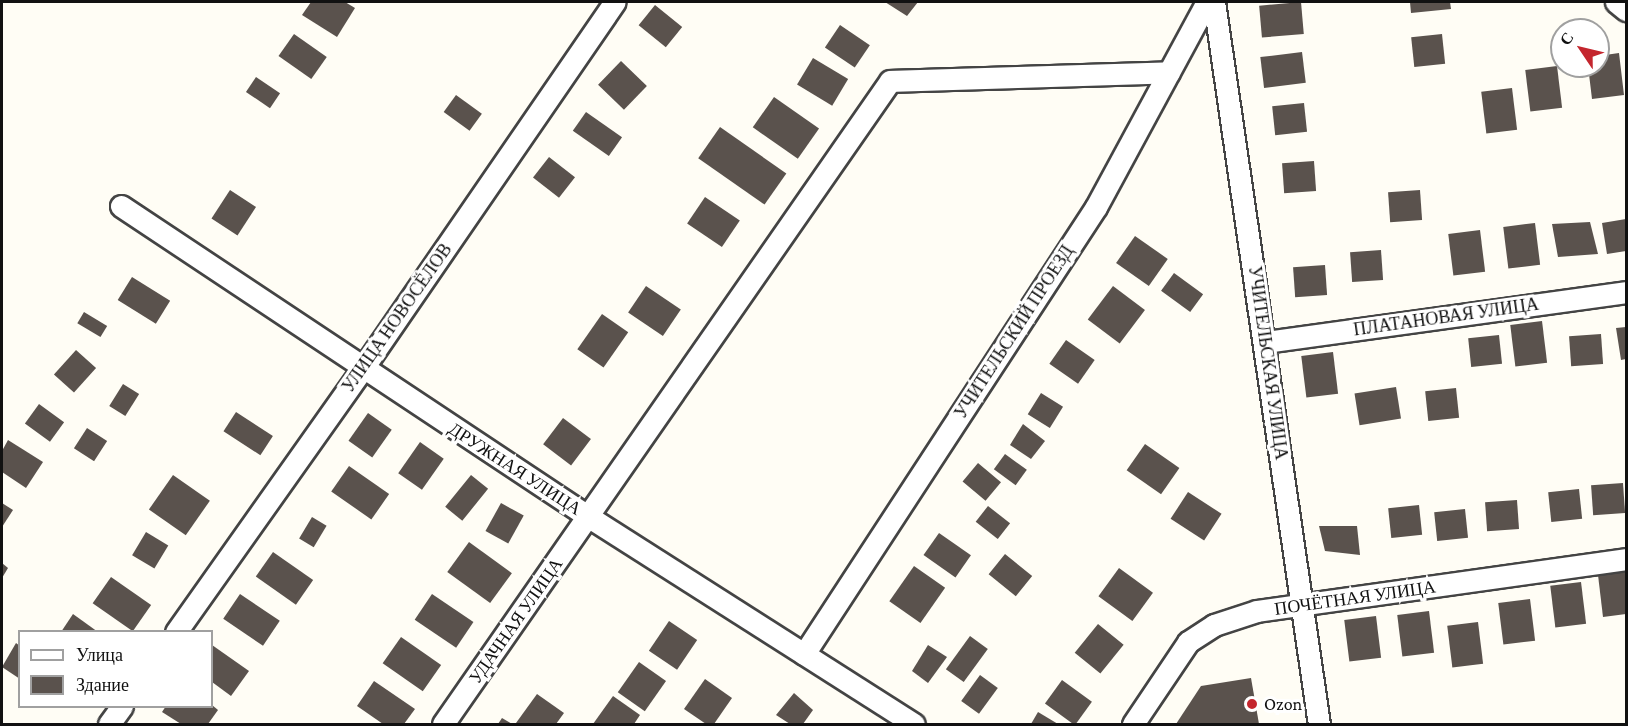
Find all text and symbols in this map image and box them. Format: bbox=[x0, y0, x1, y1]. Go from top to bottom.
north arrow bbox=[1550, 18, 1610, 78]
text: С bbox=[1556, 29, 1577, 48]
street label: УЛИЦА НОВОСЁЛОВ bbox=[337, 239, 457, 397]
street label: УЧИТЕЛЬСКИЙ ПРОЕЗД bbox=[950, 241, 1078, 423]
street label: УЧИТЕЛЬСКАЯ УЛИЦА bbox=[1244, 265, 1292, 461]
street label: ПЛАТАНОВАЯ УЛИЦА bbox=[1352, 293, 1540, 341]
street label: ДРУЖНАЯ УЛИЦА bbox=[445, 418, 585, 520]
street label: УДАЧНАЯ УЛИЦА bbox=[465, 554, 567, 688]
street label: ПОЧЁТНАЯ УЛИЦА bbox=[1273, 576, 1437, 620]
legend bbox=[18, 630, 213, 708]
text: Улица bbox=[76, 645, 123, 665]
text: Здание bbox=[76, 675, 129, 695]
place label: Ozon bbox=[1264, 693, 1302, 715]
marker: Ozon bbox=[1245, 697, 1259, 711]

